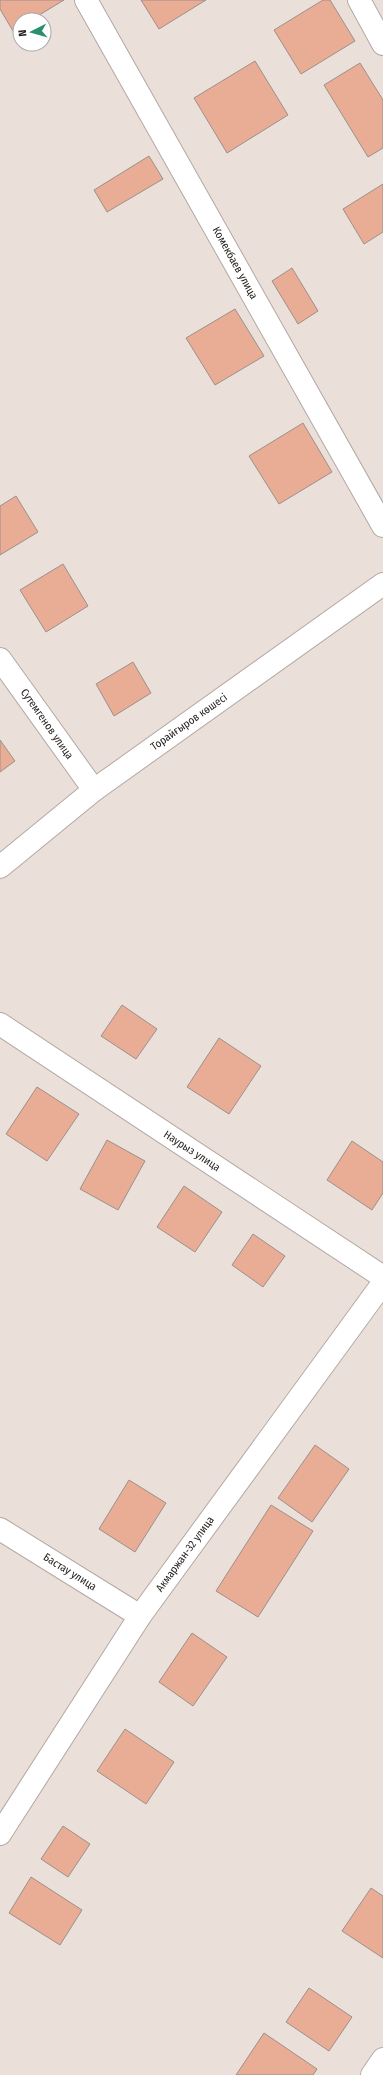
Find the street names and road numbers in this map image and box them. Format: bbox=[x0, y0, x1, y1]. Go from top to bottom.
street label: Комекбаев улица bbox=[210, 224, 260, 302]
street label: Сутемгенов улица bbox=[18, 686, 76, 762]
street label: Торайғыров көшесі bbox=[148, 691, 230, 753]
street label: Наурыз улица bbox=[161, 1128, 223, 1174]
street label: Акмаржан-32 улица bbox=[153, 1514, 217, 1594]
street label: Бастау улица bbox=[41, 1551, 99, 1593]

